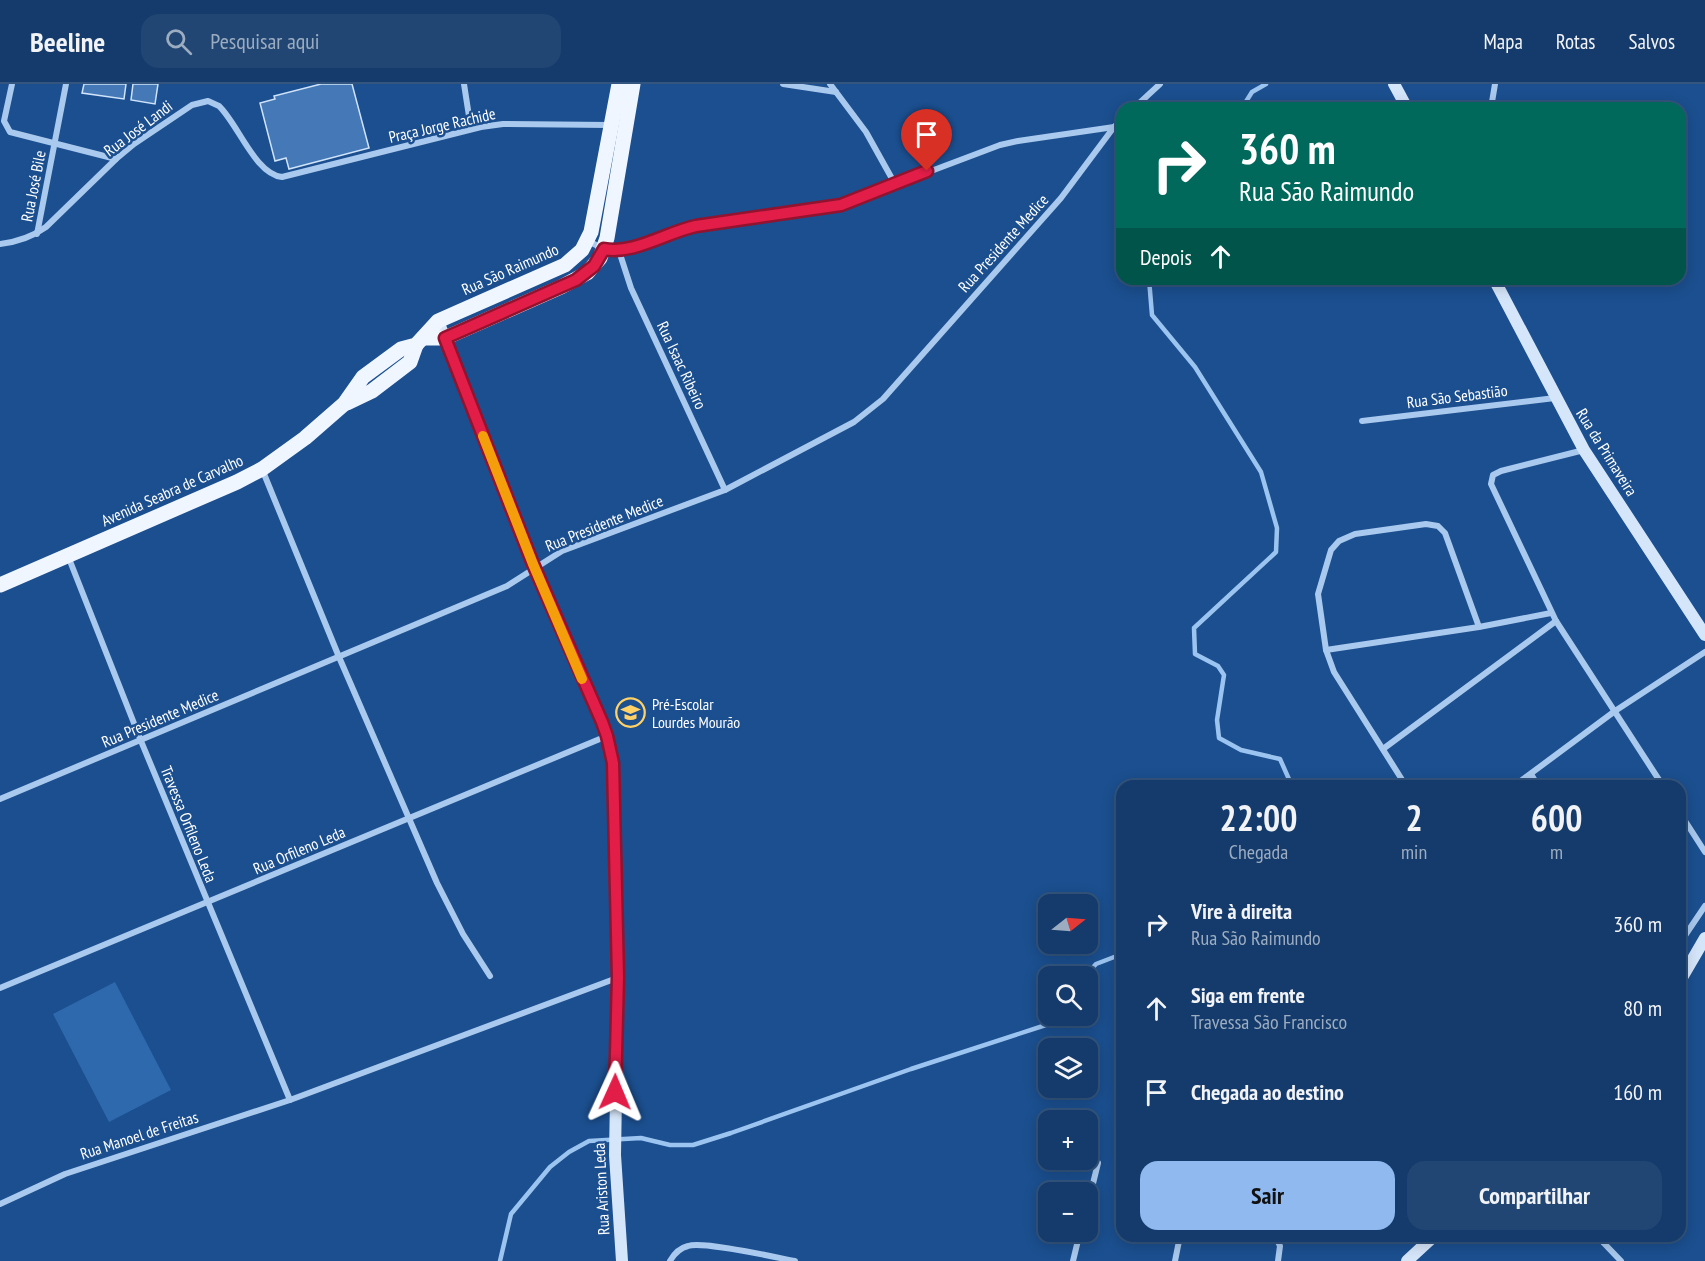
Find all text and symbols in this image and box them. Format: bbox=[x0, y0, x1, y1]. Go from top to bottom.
search box bbox=[141, 14, 561, 68]
text: Beeline bbox=[30, 23, 105, 60]
icon: search bbox=[162, 25, 195, 58]
text: Pesquisar aqui bbox=[210, 27, 320, 55]
text: Mapa bbox=[1483, 28, 1523, 55]
text: Rotas bbox=[1556, 28, 1595, 55]
text: Salvos bbox=[1628, 28, 1675, 55]
street label: Rua José Landi bbox=[100, 96, 176, 160]
street label: Praça Jorge Rachide bbox=[387, 103, 497, 147]
pin bbox=[901, 109, 952, 171]
icon: arrive bbox=[910, 118, 943, 151]
text: 360 m bbox=[1239, 121, 1336, 176]
icon: right bbox=[1140, 126, 1218, 204]
street label: Rua José Bile bbox=[16, 149, 50, 223]
text: Rua São Raimundo bbox=[1239, 174, 1414, 208]
street label: Rua Presidente Medice bbox=[954, 190, 1052, 296]
street label: Rua São Raimundo bbox=[459, 239, 562, 299]
icon: ahead bbox=[1204, 240, 1237, 273]
text: Depois bbox=[1140, 243, 1192, 271]
street label: Rua Isaac Ribeiro bbox=[653, 318, 711, 412]
street label: Rua São Sebastião bbox=[1405, 380, 1509, 412]
street label: Rua da Primaveira bbox=[1572, 404, 1642, 500]
street label: Avenida Seabra de Carvalho bbox=[98, 450, 246, 530]
street label: Rua Presidente Medice bbox=[542, 490, 666, 556]
street label: Rua Presidente Medice bbox=[98, 684, 222, 752]
place label: Pré-Escolar Lourdes Mourão bbox=[652, 694, 740, 732]
school or university icon: Pré-Escolar Lourdes Mourão bbox=[615, 697, 647, 729]
street label: Travessa Orfileno Leda bbox=[157, 763, 221, 885]
text: 22:00 bbox=[1220, 794, 1297, 841]
text: 2 bbox=[1405, 794, 1423, 841]
text: 600 bbox=[1531, 794, 1582, 841]
street label: Rua Orfileno Leda bbox=[250, 822, 348, 878]
text: Chegada bbox=[1229, 839, 1288, 865]
text: min bbox=[1401, 839, 1427, 865]
text: m bbox=[1550, 839, 1563, 865]
north arrow bbox=[1038, 894, 1098, 954]
map controls bbox=[1038, 894, 1098, 1242]
text: Vire à direita bbox=[1191, 897, 1292, 925]
icon: right bbox=[1140, 908, 1173, 941]
text: 360 m bbox=[1613, 910, 1662, 938]
text: Rua São Raimundo bbox=[1191, 925, 1321, 951]
button: search bbox=[1038, 966, 1098, 1026]
text: Siga em frente bbox=[1191, 981, 1305, 1009]
icon: ahead bbox=[1140, 992, 1173, 1025]
text: 80 m bbox=[1623, 994, 1662, 1022]
text: Travessa São Francisco bbox=[1191, 1009, 1347, 1035]
button: layers bbox=[1038, 1038, 1098, 1098]
position arrow bbox=[583, 1060, 647, 1124]
icon: arrive bbox=[1140, 1076, 1173, 1109]
text: Chegada ao destino bbox=[1191, 1078, 1344, 1106]
text: 160 m bbox=[1613, 1078, 1662, 1106]
street label: Rua Manoel de Freitas bbox=[77, 1107, 201, 1163]
button: + bbox=[1038, 1110, 1098, 1170]
street label: Rua Ariston Leda bbox=[589, 1142, 613, 1236]
button: Sair bbox=[1140, 1161, 1395, 1230]
button: Compartilhar bbox=[1407, 1161, 1662, 1230]
button: − bbox=[1038, 1182, 1098, 1242]

